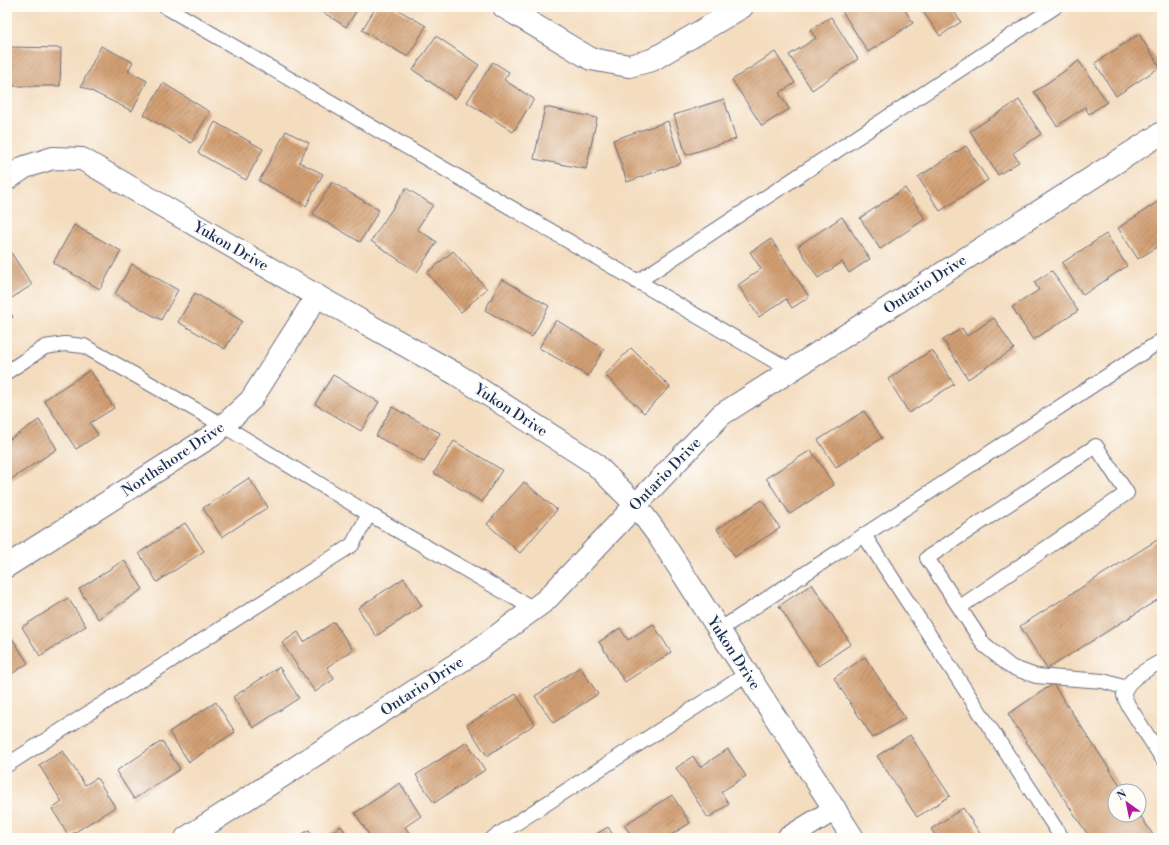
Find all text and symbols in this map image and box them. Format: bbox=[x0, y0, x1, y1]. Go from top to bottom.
street label: Yukon Drive bbox=[189, 217, 272, 276]
street label: Ontario Drive bbox=[880, 251, 970, 318]
street label: Yukon Drive bbox=[470, 379, 551, 441]
street label: Northshore Drive bbox=[118, 418, 228, 501]
street label: Ontario Drive bbox=[625, 433, 705, 515]
street label: Yukon Drive bbox=[702, 612, 764, 694]
street label: Ontario Drive bbox=[377, 653, 467, 720]
north arrow bbox=[1107, 783, 1147, 823]
text: N bbox=[1115, 787, 1130, 804]

